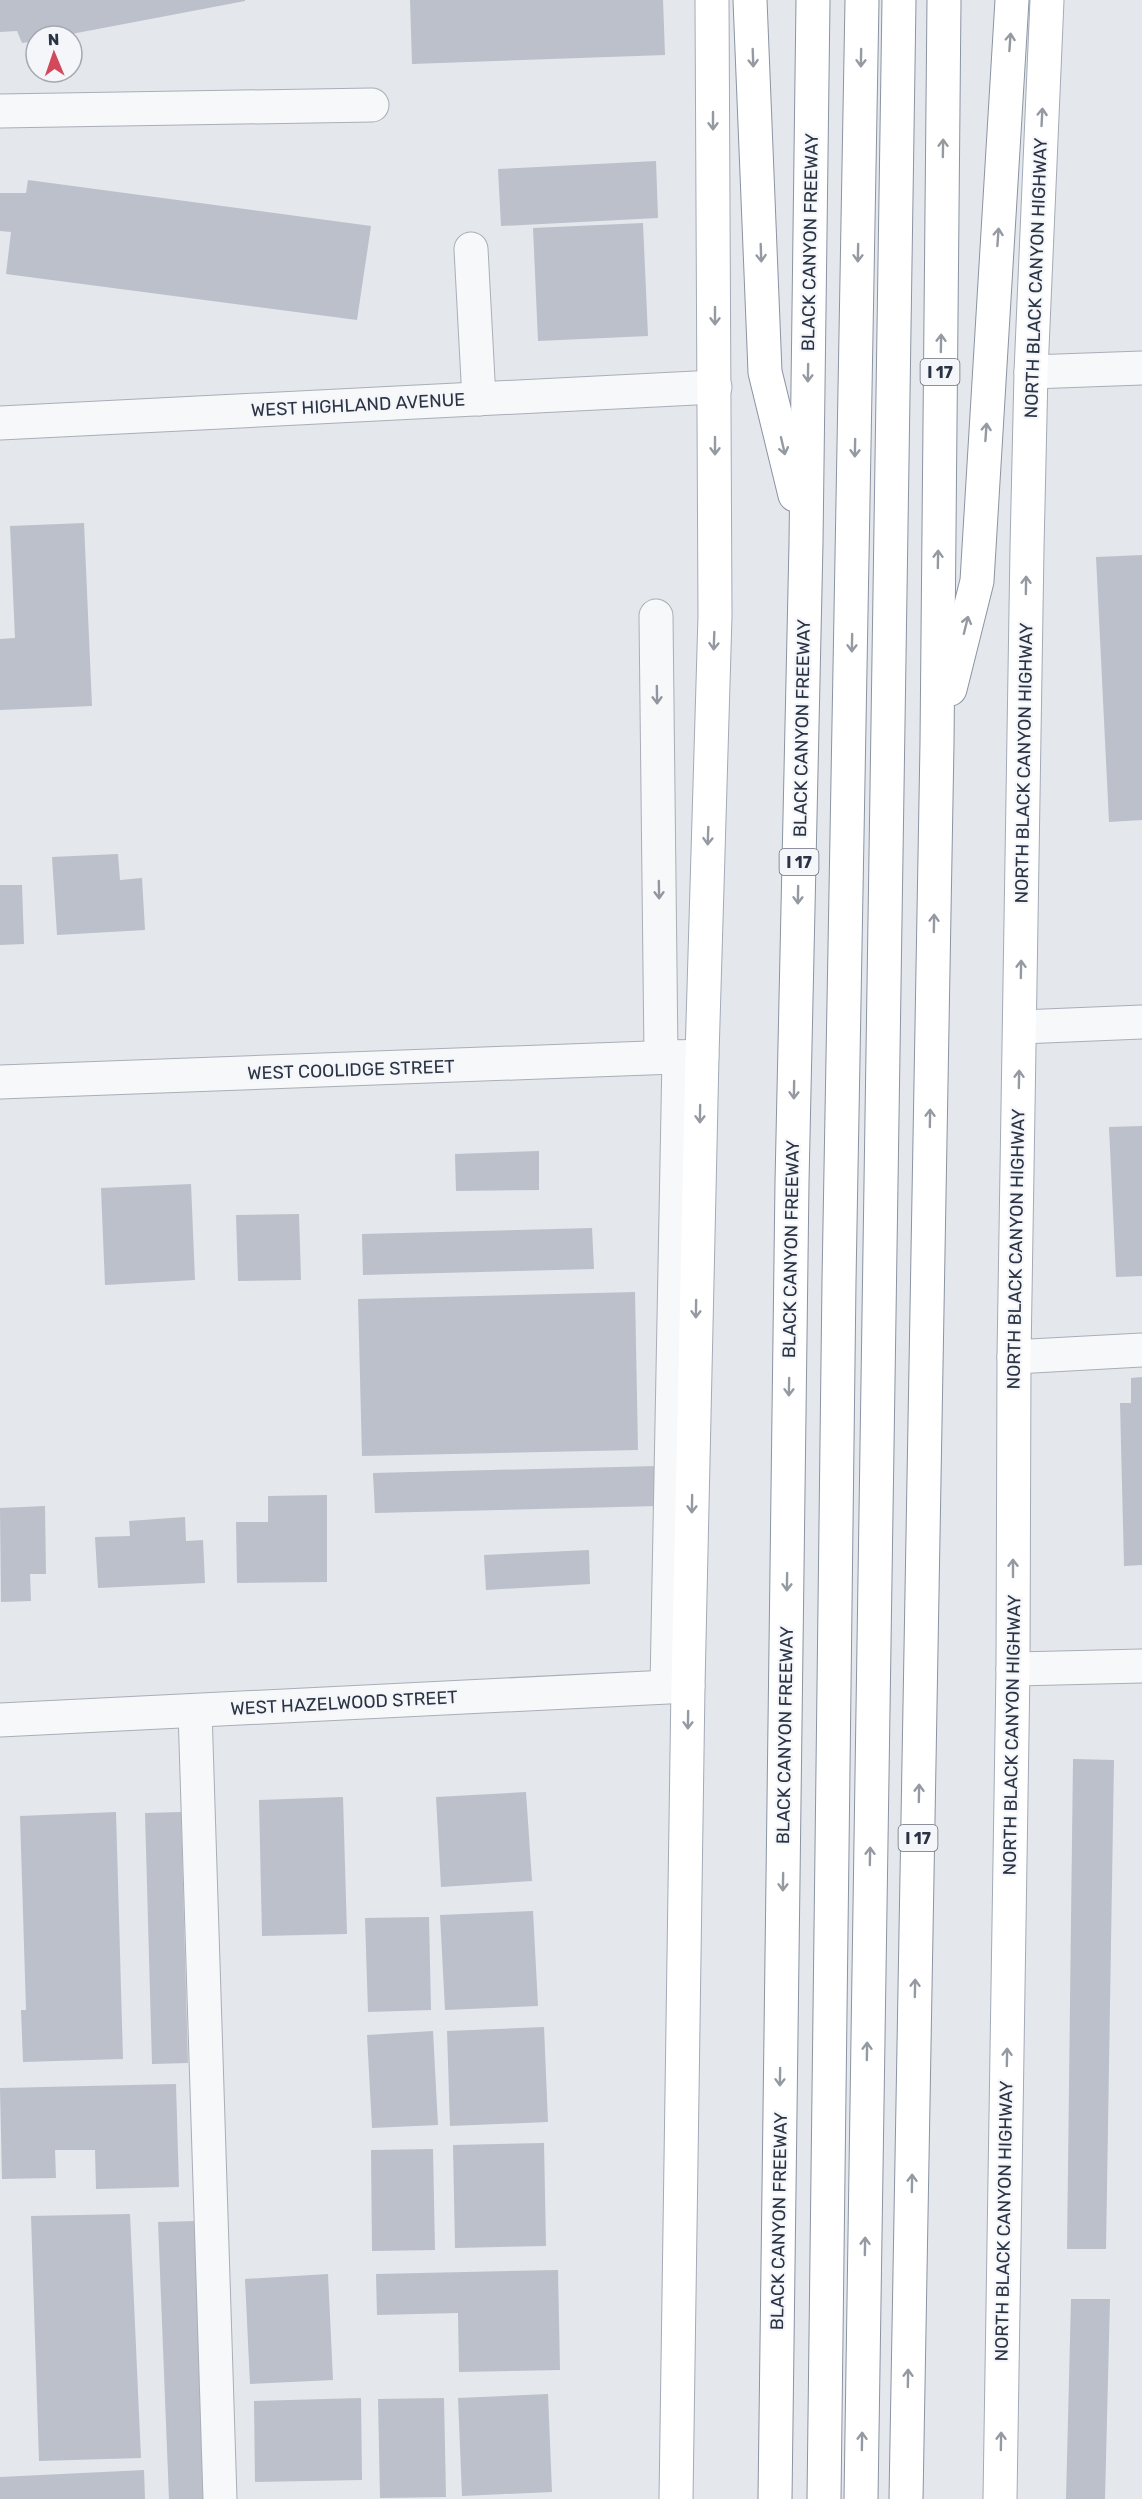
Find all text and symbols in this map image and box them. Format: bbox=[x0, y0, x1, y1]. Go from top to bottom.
north arrow bbox=[24, 24, 84, 84]
text: N bbox=[47, 30, 60, 49]
one-way arrow bbox=[1004, 33, 1015, 53]
one-way arrow bbox=[747, 48, 758, 68]
one-way arrow bbox=[856, 48, 867, 68]
one-way arrow bbox=[1036, 108, 1048, 128]
one-way arrow bbox=[707, 111, 719, 131]
street label: BLACK CANYON FREEWAY bbox=[797, 132, 823, 351]
street label: NORTH BLACK CANYON HIGHWAY bbox=[1020, 137, 1052, 419]
one-way arrow bbox=[937, 138, 949, 158]
one-way arrow bbox=[992, 228, 1003, 248]
one-way arrow bbox=[755, 243, 766, 263]
one-way arrow bbox=[852, 243, 864, 263]
one-way arrow bbox=[709, 306, 720, 326]
one-way arrow bbox=[935, 333, 947, 353]
road number: I 17 bbox=[920, 359, 960, 385]
one-way arrow bbox=[802, 363, 814, 383]
street label: WEST HIGHLAND AVENUE bbox=[250, 388, 466, 422]
one-way arrow bbox=[980, 422, 991, 442]
one-way arrow bbox=[709, 435, 721, 455]
one-way arrow bbox=[778, 436, 790, 455]
one-way arrow bbox=[849, 438, 861, 458]
one-way arrow bbox=[933, 549, 944, 569]
one-way arrow bbox=[1021, 575, 1032, 595]
one-way arrow bbox=[960, 616, 972, 635]
street label: BLACK CANYON FREEWAY bbox=[789, 618, 815, 837]
street label: NORTH BLACK CANYON HIGHWAY bbox=[1011, 622, 1037, 904]
one-way arrow bbox=[708, 630, 720, 650]
one-way arrow bbox=[846, 633, 857, 653]
one-way arrow bbox=[651, 685, 662, 705]
one-way arrow bbox=[703, 825, 714, 845]
road number: I 17 bbox=[780, 849, 818, 875]
one-way arrow bbox=[653, 880, 665, 900]
one-way arrow bbox=[793, 885, 804, 905]
one-way arrow bbox=[928, 914, 939, 934]
one-way arrow bbox=[1015, 959, 1027, 979]
street label: WEST COOLIDGE STREET bbox=[247, 1055, 455, 1085]
one-way arrow bbox=[1014, 1069, 1025, 1089]
one-way arrow bbox=[788, 1079, 800, 1099]
one-way arrow bbox=[695, 1104, 706, 1124]
street label: NORTH BLACK CANYON HIGHWAY bbox=[1003, 1108, 1029, 1390]
one-way arrow bbox=[924, 1109, 936, 1129]
street label: BLACK CANYON FREEWAY bbox=[778, 1139, 804, 1358]
one-way arrow bbox=[691, 1299, 702, 1319]
one-way arrow bbox=[783, 1377, 795, 1397]
one-way arrow bbox=[686, 1494, 698, 1514]
one-way arrow bbox=[1007, 1558, 1019, 1578]
one-way arrow bbox=[781, 1571, 793, 1591]
street label: NORTH BLACK CANYON HIGHWAY bbox=[999, 1594, 1025, 1876]
street label: BLACK CANYON FREEWAY bbox=[772, 1625, 798, 1844]
street label: WEST HAZELWOOD STREET bbox=[230, 1686, 458, 1720]
one-way arrow bbox=[682, 1710, 694, 1730]
one-way arrow bbox=[913, 1783, 924, 1803]
road number: I 17 bbox=[898, 1825, 938, 1851]
one-way arrow bbox=[864, 1846, 876, 1866]
one-way arrow bbox=[777, 1871, 789, 1891]
one-way arrow bbox=[909, 1978, 921, 1998]
one-way arrow bbox=[862, 2041, 873, 2061]
one-way arrow bbox=[1001, 2047, 1013, 2067]
one-way arrow bbox=[775, 2066, 786, 2086]
street label: NORTH BLACK CANYON HIGHWAY bbox=[991, 2080, 1017, 2362]
street label: BLACK CANYON FREEWAY bbox=[766, 2111, 792, 2330]
one-way arrow bbox=[906, 2173, 918, 2193]
one-way arrow bbox=[859, 2236, 870, 2256]
one-way arrow bbox=[903, 2368, 914, 2388]
one-way arrow bbox=[856, 2431, 868, 2451]
one-way arrow bbox=[995, 2431, 1007, 2451]

